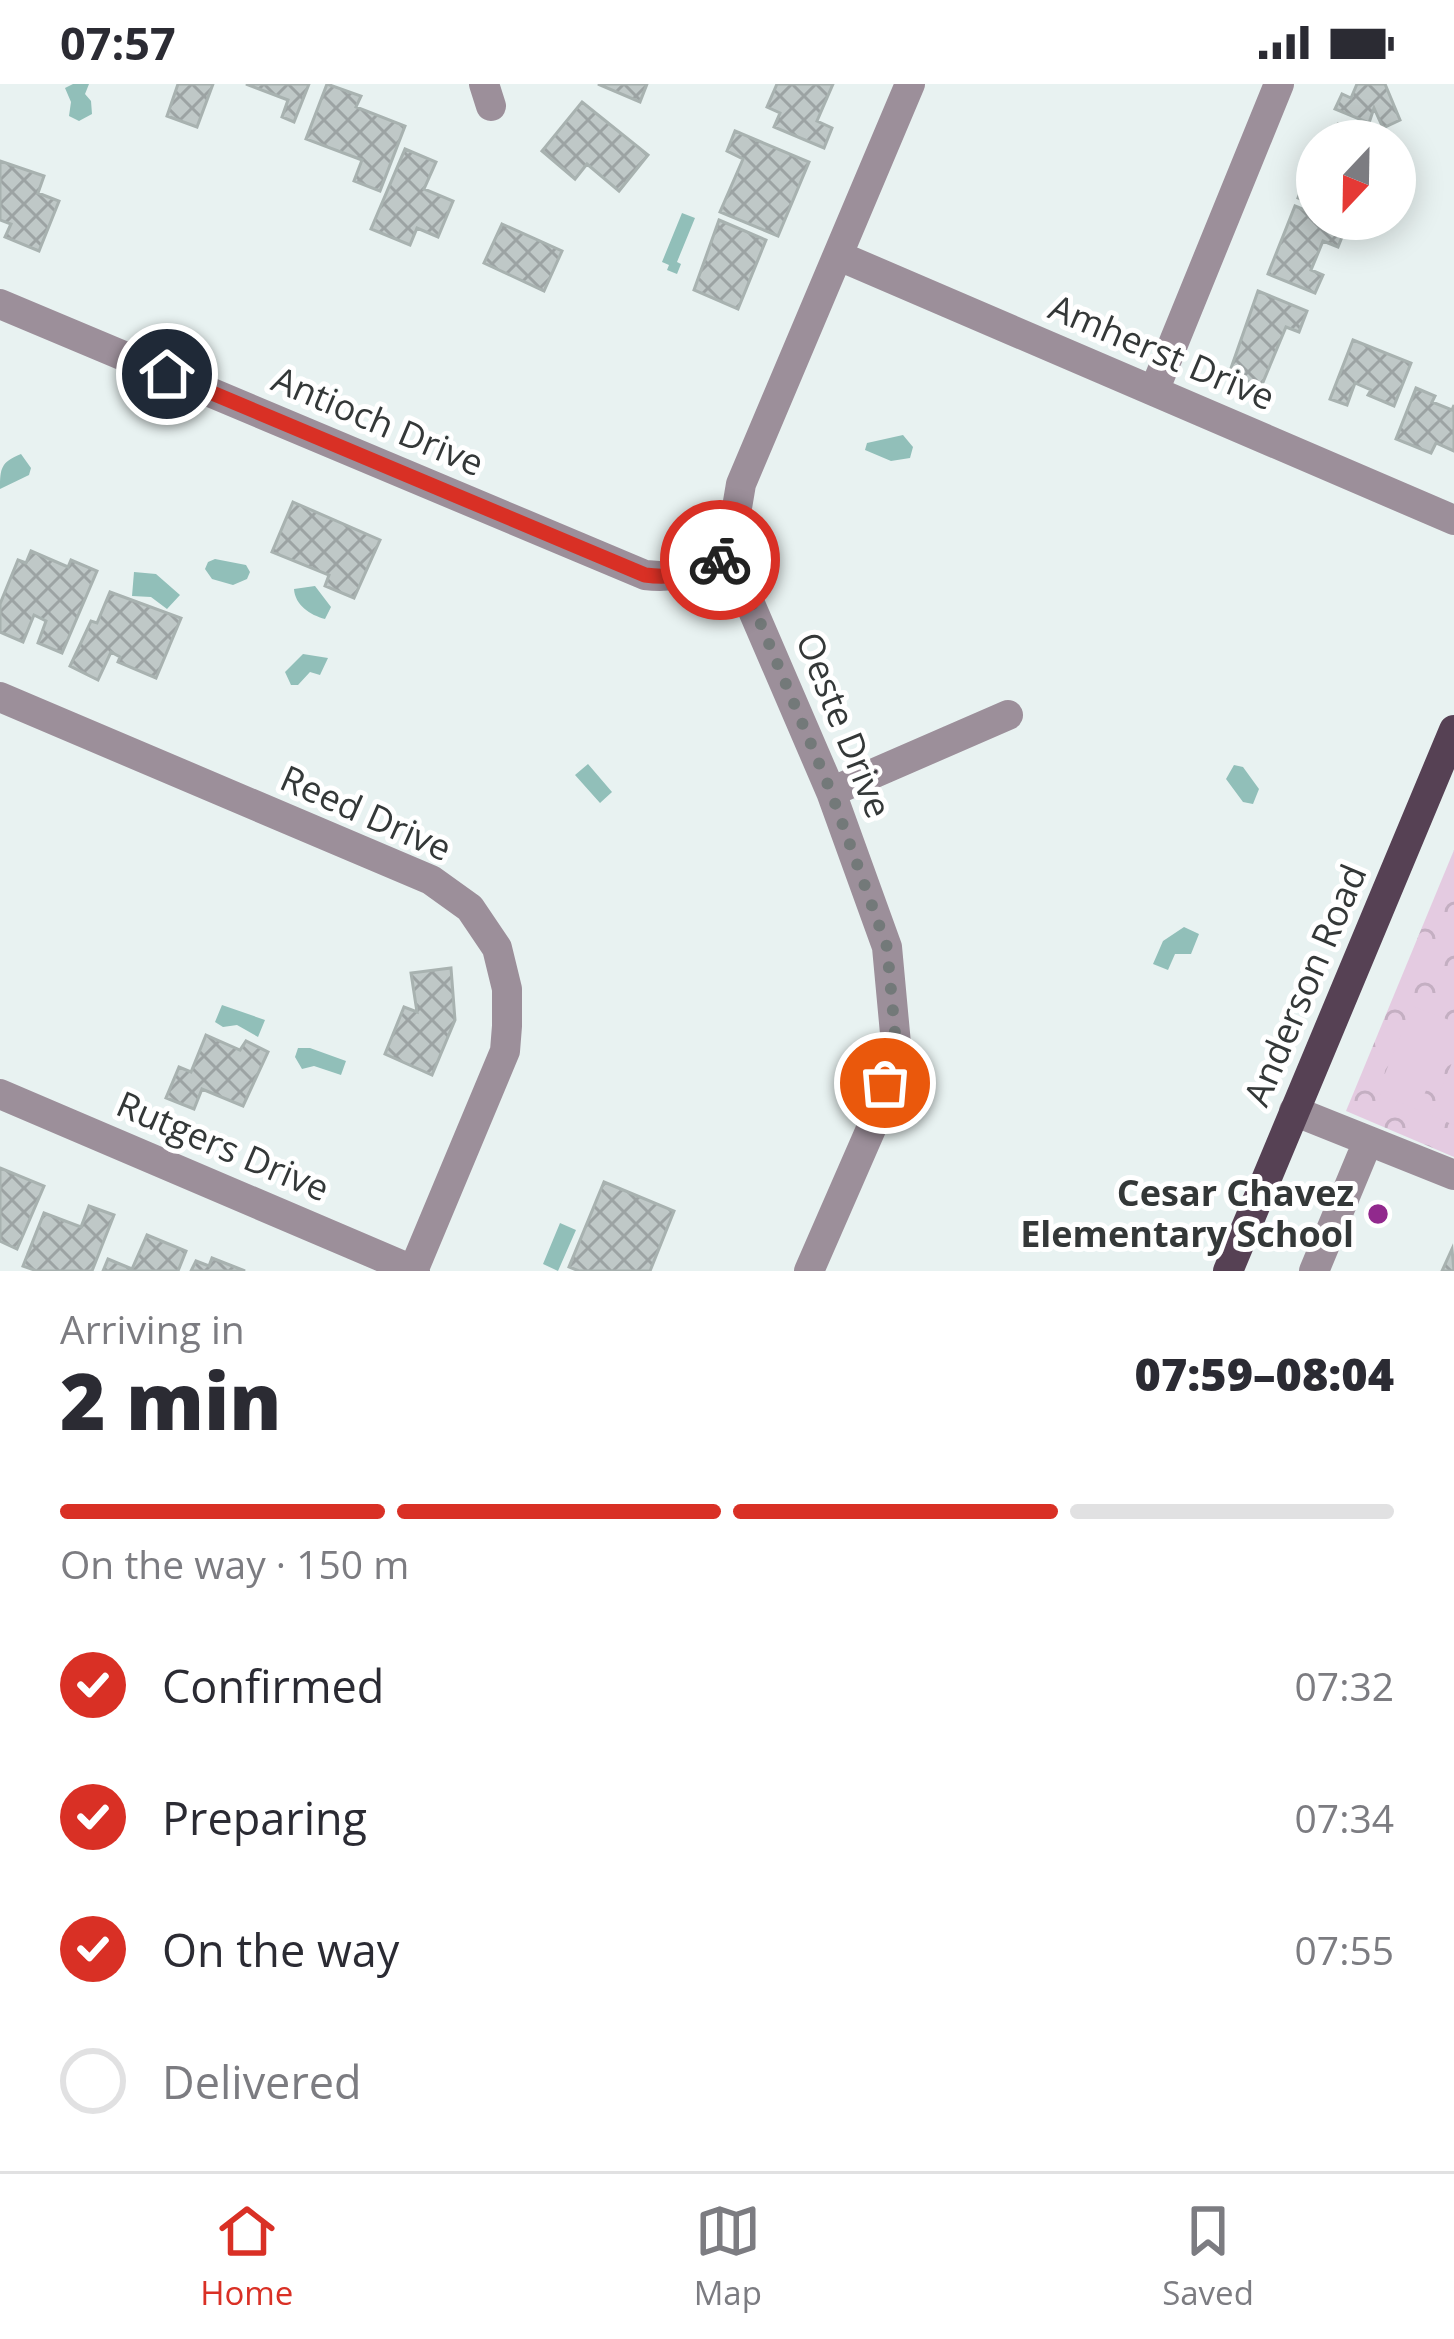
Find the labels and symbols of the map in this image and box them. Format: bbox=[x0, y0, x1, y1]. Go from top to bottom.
north arrow bbox=[1296, 120, 1416, 240]
street label: Amherst Drive bbox=[1042, 282, 1282, 421]
pin bbox=[116, 323, 218, 425]
street label: Antioch Drive bbox=[265, 354, 491, 487]
courier bbox=[660, 500, 780, 620]
street label: Oeste Drive bbox=[785, 625, 904, 825]
street label: Reed Drive bbox=[273, 753, 459, 872]
street label: Anderson Road bbox=[1232, 857, 1377, 1113]
pin bbox=[834, 1032, 936, 1134]
street label: Rutgers Drive bbox=[109, 1079, 337, 1212]
place label: Cesar Chavez Elementary School bbox=[1020, 1168, 1354, 1258]
marker: Cesar Chavez Elementary School bbox=[1365, 1201, 1391, 1227]

